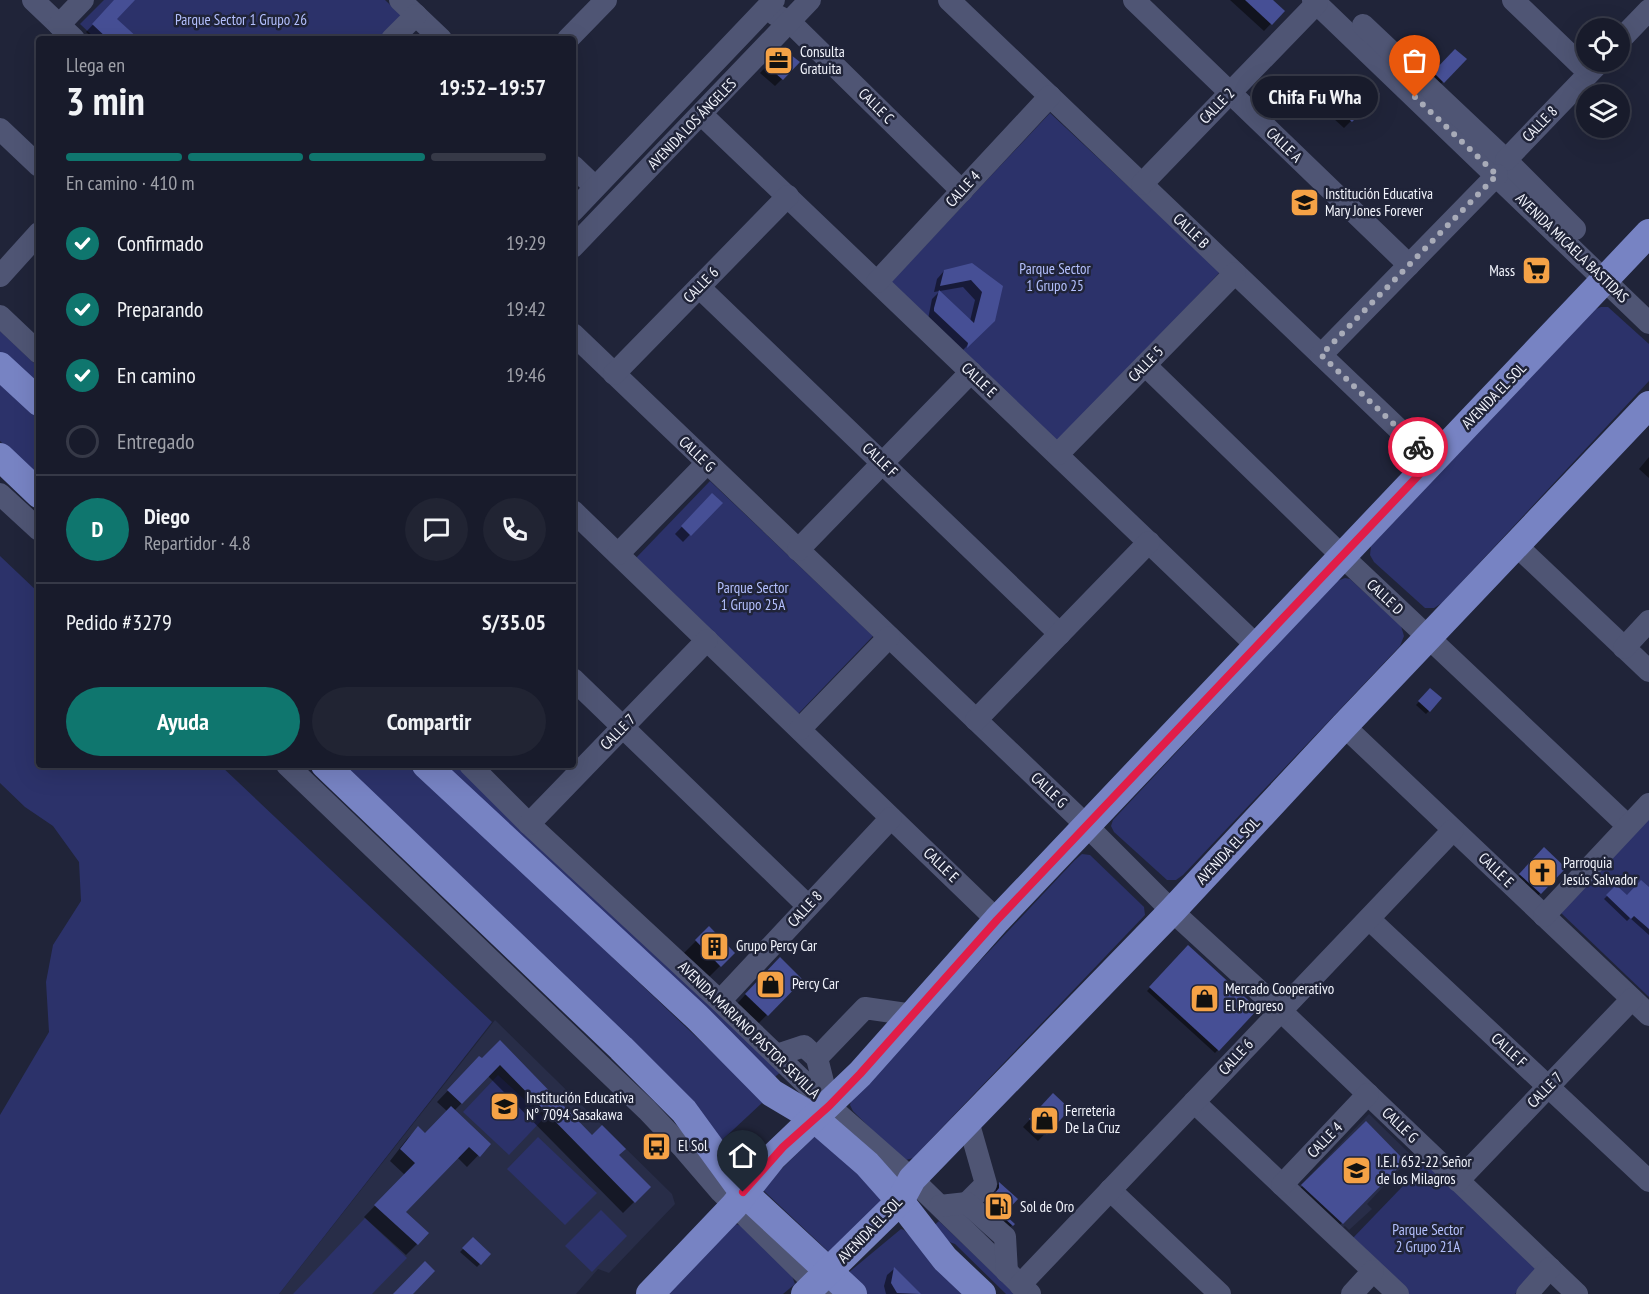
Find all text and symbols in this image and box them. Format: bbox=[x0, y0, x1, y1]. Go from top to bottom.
park label: Parque Sector 1 Grupo 26 bbox=[175, 10, 307, 29]
map controls bbox=[1576, 18, 1630, 138]
button: locate bbox=[1576, 18, 1630, 72]
pin bbox=[1389, 35, 1440, 97]
place label: Consulta Gratuita bbox=[800, 42, 845, 78]
icon: bag bbox=[1398, 44, 1431, 77]
office icon: Consulta Gratuita bbox=[763, 45, 795, 77]
text: Llega en bbox=[66, 52, 125, 78]
text: 19:52–19:57 bbox=[439, 73, 546, 101]
street label: AVENIDA LOS ÁNGELES bbox=[643, 74, 740, 173]
text: 3 min bbox=[66, 75, 145, 126]
callout: Chifa Fu Wha bbox=[1253, 76, 1379, 118]
street label: CALLE C bbox=[855, 84, 898, 127]
street label: CALLE 2 bbox=[1195, 84, 1238, 128]
text: Chifa Fu Wha bbox=[1269, 84, 1361, 110]
button: layers bbox=[1576, 84, 1630, 138]
street label: CALLE 8 bbox=[1518, 102, 1561, 146]
street label: CALLE A bbox=[1263, 123, 1307, 167]
street label: CALLE 4 bbox=[941, 166, 984, 211]
text: En camino · 410 m bbox=[66, 170, 195, 196]
place label: Institución Educativa Mary Jones Forever bbox=[1325, 184, 1433, 220]
school or university icon: Institución Educativa Mary Jones Forever bbox=[1288, 187, 1320, 219]
street label: AVENIDA MICAELA BASTIDAS bbox=[1512, 189, 1633, 307]
street label: CALLE B bbox=[1169, 209, 1213, 252]
icon: check bbox=[66, 227, 99, 260]
text: Confirmado bbox=[117, 229, 203, 257]
text: 19:29 bbox=[506, 230, 546, 256]
supermarket icon: Mass bbox=[1520, 255, 1552, 287]
park label: Parque Sector 1 Grupo 25 bbox=[1019, 259, 1092, 295]
place label: Mass bbox=[1489, 261, 1515, 280]
street label: CALLE 6 bbox=[679, 263, 722, 307]
icon: check bbox=[66, 293, 99, 326]
text: Preparando bbox=[117, 295, 203, 323]
text: 19:42 bbox=[506, 296, 546, 322]
street label: CALLE 5 bbox=[1124, 342, 1167, 386]
street label: CALLE E bbox=[958, 358, 1001, 401]
street label: AVENIDA EL SOL bbox=[1457, 358, 1531, 433]
icon: check bbox=[66, 359, 99, 392]
text: En camino bbox=[117, 361, 196, 389]
text: 19:46 bbox=[506, 362, 546, 388]
courier bbox=[1388, 417, 1448, 477]
text: Entregado bbox=[117, 427, 194, 455]
icon: bike bbox=[1402, 431, 1435, 464]
street label: CALLE G bbox=[675, 432, 719, 475]
street label: CALLE F bbox=[859, 438, 902, 481]
button: chat bbox=[405, 498, 468, 561]
button: phone bbox=[483, 498, 546, 561]
text: Diego bbox=[144, 502, 190, 530]
text: D bbox=[92, 515, 103, 543]
text: Repartidor · 4.8 bbox=[144, 530, 251, 556]
street label: CALLE D bbox=[1363, 575, 1408, 619]
park label: Parque Sector 1 Grupo 25A bbox=[717, 578, 790, 614]
text: Pedido #3279 bbox=[66, 608, 172, 636]
text: S/35.05 bbox=[482, 608, 546, 636]
button: Ayuda bbox=[66, 687, 300, 756]
button: Compartir bbox=[312, 687, 546, 756]
street label: CALLE 7 bbox=[596, 710, 639, 754]
street label: CALLE G bbox=[1027, 768, 1071, 811]
street label: AVENIDA EL SOL bbox=[1192, 813, 1264, 888]
street label: CALLE E bbox=[920, 843, 963, 886]
street label: CALLE E bbox=[1475, 848, 1518, 891]
place label: Parroquia Jesús Salvador bbox=[1562, 853, 1638, 889]
church icon: Parroquia Jesús Salvador bbox=[1526, 856, 1558, 888]
street label: CALLE 8 bbox=[783, 887, 826, 931]
building icon: Grupo Percy Car bbox=[699, 930, 731, 962]
place label: Grupo Percy Car bbox=[736, 936, 818, 955]
street label: AVENIDA MARIANO PASTOR SEVILLA bbox=[674, 957, 825, 1103]
shop icon: Percy Car bbox=[755, 968, 787, 1000]
place label: Percy Car bbox=[792, 974, 840, 993]
place label: Mercado Cooperativo El Progreso bbox=[1225, 979, 1334, 1015]
shop icon: Mercado Cooperativo El Progreso bbox=[1188, 982, 1220, 1014]
street label: CALLE F bbox=[1488, 1028, 1531, 1071]
street label: CALLE 6 bbox=[1214, 1034, 1257, 1079]
street label: CALLE 7 bbox=[1523, 1068, 1566, 1112]
place label: Institución Educativa N° 7094 Sasakawa bbox=[526, 1088, 634, 1124]
school or university icon: Institución Educativa N° 7094 Sasakawa bbox=[489, 1091, 521, 1123]
place label: Ferreteria De La Cruz bbox=[1065, 1101, 1120, 1137]
street label: CALLE G bbox=[1378, 1103, 1422, 1146]
shop icon: Ferreteria De La Cruz bbox=[1028, 1104, 1060, 1136]
street label: CALLE 4 bbox=[1303, 1118, 1346, 1162]
bus stop icon: El Sol bbox=[641, 1130, 673, 1162]
pin bbox=[717, 1130, 768, 1192]
place label: El Sol bbox=[678, 1136, 708, 1155]
icon: home bbox=[726, 1139, 759, 1172]
place label: I.E.I. 652-22 Señor de los Milagros bbox=[1377, 1152, 1473, 1188]
school or university icon: I.E.I. 652-22 Señor de los Milagros bbox=[1340, 1155, 1372, 1187]
fuel station icon: Sol de Oro bbox=[983, 1191, 1015, 1223]
street label: AVENIDA EL SOL bbox=[833, 1192, 907, 1267]
place label: Sol de Oro bbox=[1020, 1197, 1074, 1216]
park label: Parque Sector 2 Grupo 21A bbox=[1392, 1220, 1465, 1256]

